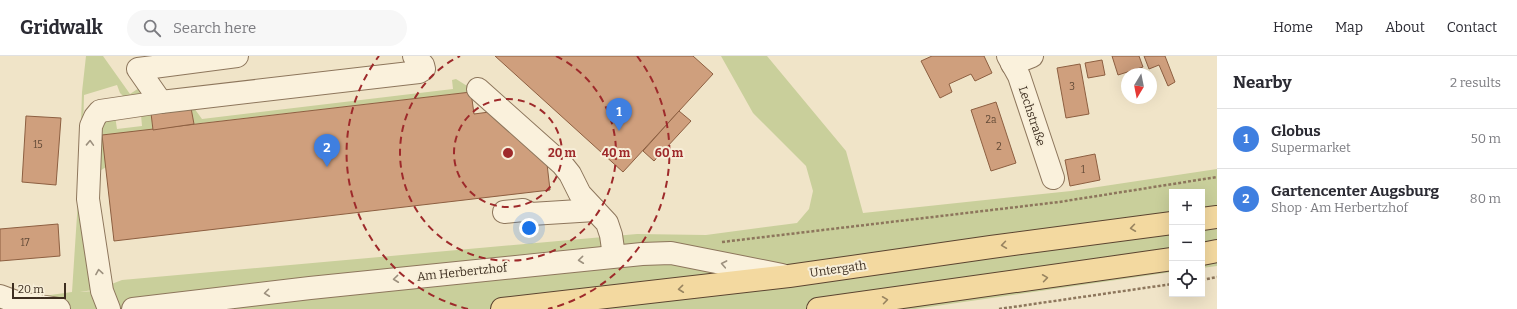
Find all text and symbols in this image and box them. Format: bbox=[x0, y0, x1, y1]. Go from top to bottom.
search box bbox=[127, 10, 407, 46]
text: Gridwalk bbox=[20, 16, 103, 39]
icon: search bbox=[141, 17, 163, 39]
text: Search here bbox=[173, 19, 256, 37]
text: Home bbox=[1273, 19, 1313, 36]
text: Map bbox=[1335, 19, 1363, 36]
text: About bbox=[1385, 19, 1425, 36]
text: Contact bbox=[1447, 19, 1497, 36]
north arrow bbox=[1121, 68, 1157, 104]
text: Nearby bbox=[1233, 72, 1292, 93]
text: 2 results bbox=[1450, 75, 1501, 90]
house number: 3 bbox=[1069, 81, 1075, 93]
street label: Lechstraße bbox=[1016, 84, 1048, 148]
pin: 1 bbox=[606, 98, 632, 131]
house number: 2a bbox=[986, 114, 997, 126]
text: Globus bbox=[1271, 122, 1321, 140]
text: 1 bbox=[1243, 131, 1249, 146]
text: 50 m bbox=[1471, 131, 1501, 146]
pin: 2 bbox=[314, 134, 340, 167]
house number: 15 bbox=[33, 139, 43, 151]
one-way arrow bbox=[86, 140, 95, 146]
text: Supermarket bbox=[1271, 140, 1351, 155]
house number: 2 bbox=[996, 141, 1002, 153]
centre of rings bbox=[501, 146, 515, 160]
text: 20 m bbox=[548, 146, 577, 160]
text: 40 m bbox=[602, 146, 631, 160]
text: 60 m bbox=[655, 146, 684, 160]
house number: 1 bbox=[1081, 164, 1085, 176]
text: Gartencenter Augsburg bbox=[1271, 182, 1439, 200]
map controls bbox=[1169, 189, 1205, 297]
button: + bbox=[1169, 189, 1205, 225]
text: 2 bbox=[1242, 191, 1250, 206]
text: 80 m bbox=[1470, 191, 1501, 206]
text: Shop · Am Herbertzhof bbox=[1271, 200, 1408, 215]
your location bbox=[519, 218, 539, 238]
one-way arrow bbox=[1130, 223, 1136, 232]
button: − bbox=[1169, 225, 1205, 261]
house number: 17 bbox=[21, 237, 29, 249]
one-way arrow bbox=[1001, 240, 1008, 249]
one-way arrow bbox=[578, 255, 584, 264]
street label: Untergath bbox=[809, 258, 868, 280]
street label: Am Herbertzhof bbox=[416, 260, 509, 284]
one-way arrow bbox=[720, 260, 727, 268]
button: locate bbox=[1169, 261, 1205, 297]
one-way arrow bbox=[95, 269, 104, 275]
one-way arrow bbox=[393, 274, 399, 283]
one-way arrow bbox=[1042, 274, 1048, 283]
scale bar bbox=[12, 281, 66, 300]
text: 20 m bbox=[18, 283, 44, 296]
one-way arrow bbox=[678, 284, 684, 293]
one-way arrow bbox=[264, 288, 270, 297]
one-way arrow bbox=[881, 296, 888, 305]

